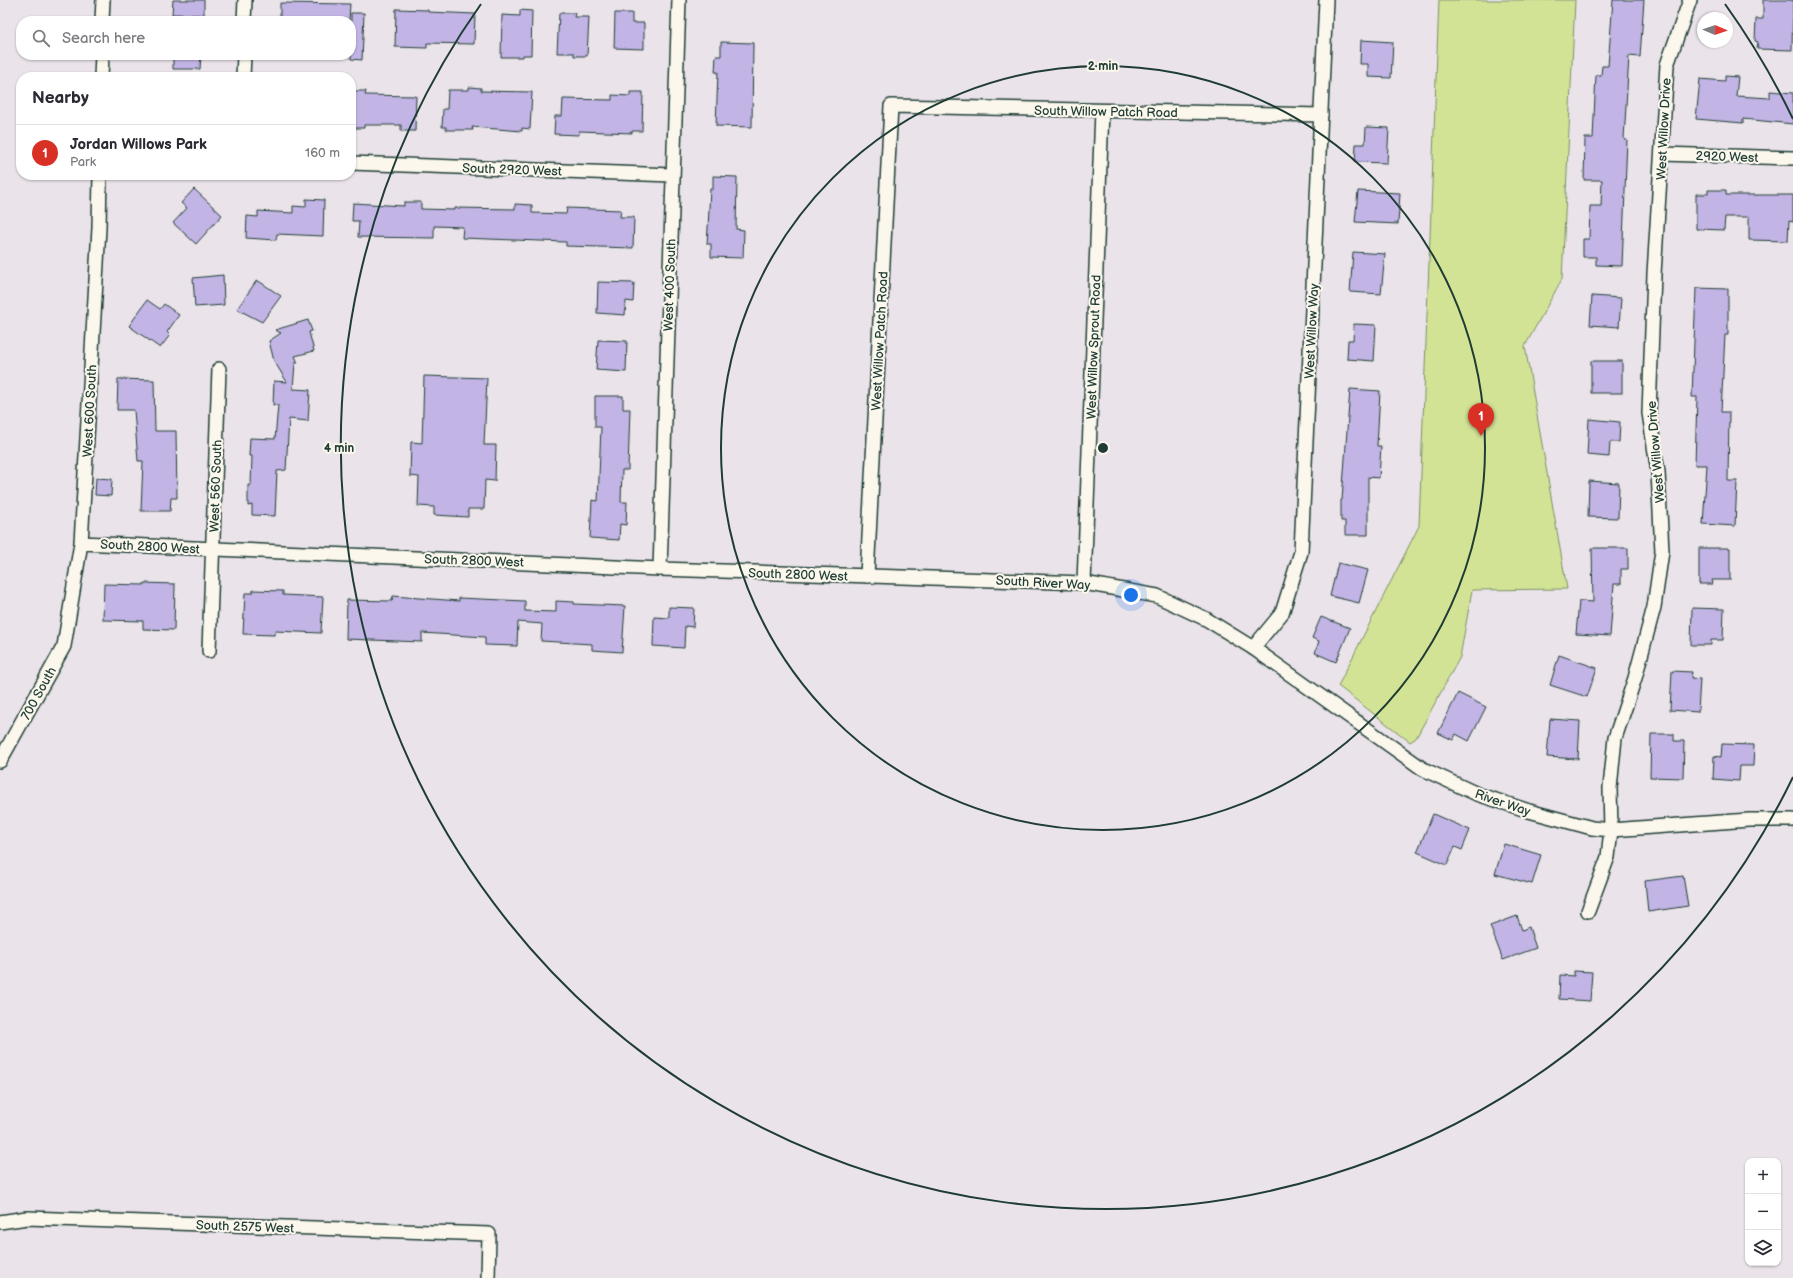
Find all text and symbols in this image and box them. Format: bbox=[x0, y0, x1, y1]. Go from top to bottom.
north arrow bbox=[1697, 12, 1733, 48]
search box bbox=[16, 16, 356, 60]
icon: search bbox=[30, 27, 52, 49]
text: Search here bbox=[62, 29, 145, 48]
text: 2 min bbox=[1088, 59, 1118, 74]
street label: West Willow Drive bbox=[1653, 77, 1675, 181]
text: Nearby bbox=[32, 88, 89, 108]
street label: South Willow Patch Road bbox=[1034, 103, 1178, 121]
text: Jordan Willows Park bbox=[70, 135, 207, 154]
text: 1 bbox=[42, 145, 48, 161]
text: 160 m bbox=[305, 145, 340, 161]
street label: 2920 West bbox=[1695, 148, 1759, 166]
text: Park bbox=[70, 154, 96, 170]
street label: South 2920 West bbox=[462, 160, 562, 180]
street label: West 400 South bbox=[660, 238, 680, 332]
street label: West Willow Patch Road bbox=[868, 271, 892, 411]
street label: West Willow Sprout Road bbox=[1083, 274, 1105, 420]
street label: West Willow Way bbox=[1302, 283, 1322, 379]
street label: West 600 South bbox=[80, 364, 100, 458]
street label: West Willow Drive bbox=[1644, 400, 1668, 504]
pin: 1 bbox=[1468, 403, 1494, 436]
street label: West 560 South bbox=[206, 439, 226, 533]
text: 4 min bbox=[324, 441, 354, 456]
centre of rings bbox=[1096, 441, 1110, 455]
street label: South 2800 West bbox=[100, 536, 200, 558]
street label: South 2800 West bbox=[424, 551, 524, 571]
street label: South 2800 West bbox=[748, 565, 848, 585]
street label: South River Way bbox=[995, 573, 1091, 593]
your location bbox=[1121, 585, 1141, 605]
street label: 700 South bbox=[18, 664, 60, 723]
street label: River Way bbox=[1473, 786, 1533, 820]
map controls bbox=[1745, 1158, 1781, 1266]
button: + bbox=[1745, 1158, 1781, 1194]
button: − bbox=[1745, 1194, 1781, 1230]
street label: South 2575 West bbox=[196, 1217, 294, 1237]
button: layers bbox=[1745, 1230, 1781, 1266]

